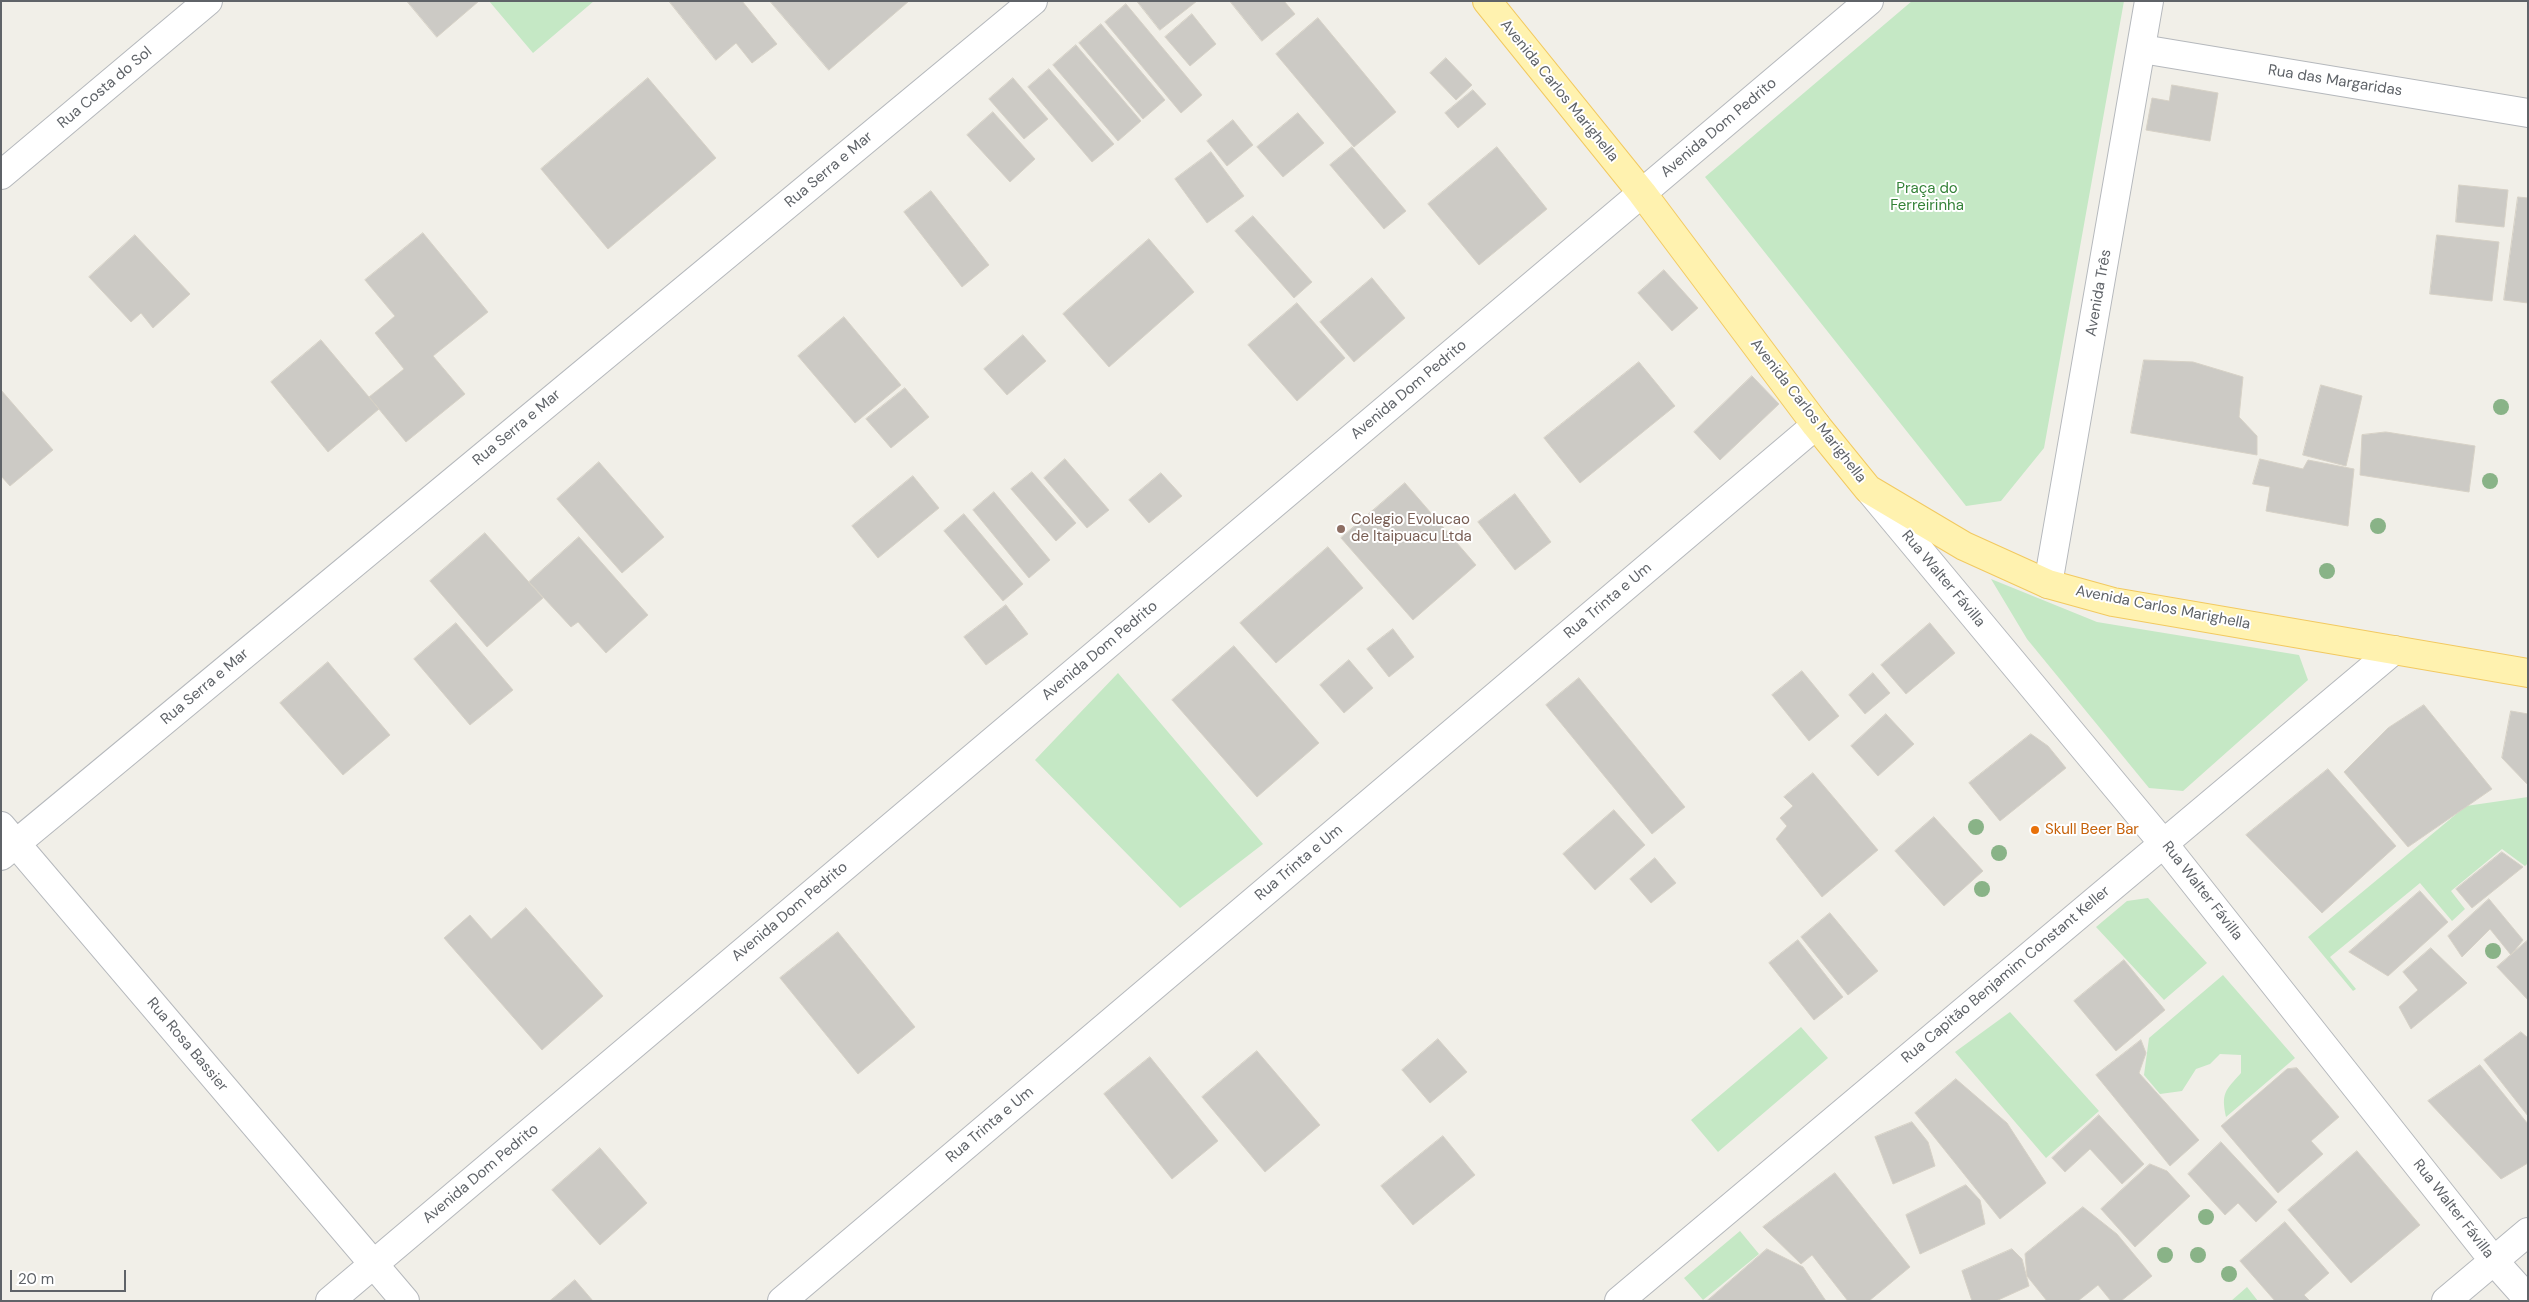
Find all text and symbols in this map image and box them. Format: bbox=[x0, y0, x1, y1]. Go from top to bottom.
street label: Avenida Carlos Marighella bbox=[1496, 16, 1622, 166]
street label: Rua Costa do Sol bbox=[54, 43, 156, 133]
street label: Rua das Margaridas bbox=[2267, 61, 2403, 101]
street label: Avenida Dom Pedrito bbox=[1657, 74, 1781, 182]
street label: Rua Serra e Mar bbox=[781, 128, 877, 212]
park label: Praça do Ferreirinha bbox=[1890, 180, 1964, 215]
street label: Avenida Três bbox=[2083, 248, 2115, 338]
street label: Avenida Dom Pedrito bbox=[1347, 336, 1471, 444]
street label: Avenida Carlos Marighella bbox=[1746, 336, 1870, 486]
street label: Rua Serra e Mar bbox=[469, 386, 565, 470]
place label: Colegio Evolucao de Itaipuacu Ltda bbox=[1351, 511, 1472, 546]
marker: Colegio Evolucao de Itaipuacu Ltda bbox=[1335, 523, 1347, 535]
street label: Rua Walter Fávilla bbox=[1897, 527, 1989, 631]
street label: Rua Trinta e Um bbox=[1561, 559, 1655, 643]
street label: Avenida Carlos Marighella bbox=[2074, 582, 2252, 634]
street label: Avenida Dom Pedrito bbox=[1038, 597, 1162, 705]
street label: Rua Serra e Mar bbox=[157, 645, 253, 729]
street label: Rua Trinta e Um bbox=[1252, 821, 1346, 905]
place label: Skull Beer Bar bbox=[2045, 821, 2139, 839]
marker: Skull Beer Bar bbox=[2029, 824, 2041, 836]
street label: Rua Walter Fávilla bbox=[2158, 838, 2246, 944]
street label: Avenida Dom Pedrito bbox=[728, 858, 852, 966]
street label: Rua Capitão Benjamim Constant Keller bbox=[1898, 883, 2114, 1067]
street label: Rua Rosa Bassier bbox=[143, 995, 231, 1095]
street label: Rua Trinta e Um bbox=[943, 1083, 1037, 1167]
street label: Avenida Dom Pedrito bbox=[419, 1120, 543, 1228]
street label: Rua Walter Fávilla bbox=[2409, 1156, 2497, 1262]
scale bar bbox=[12, 1260, 129, 1292]
text: 20 m bbox=[18, 1269, 54, 1289]

